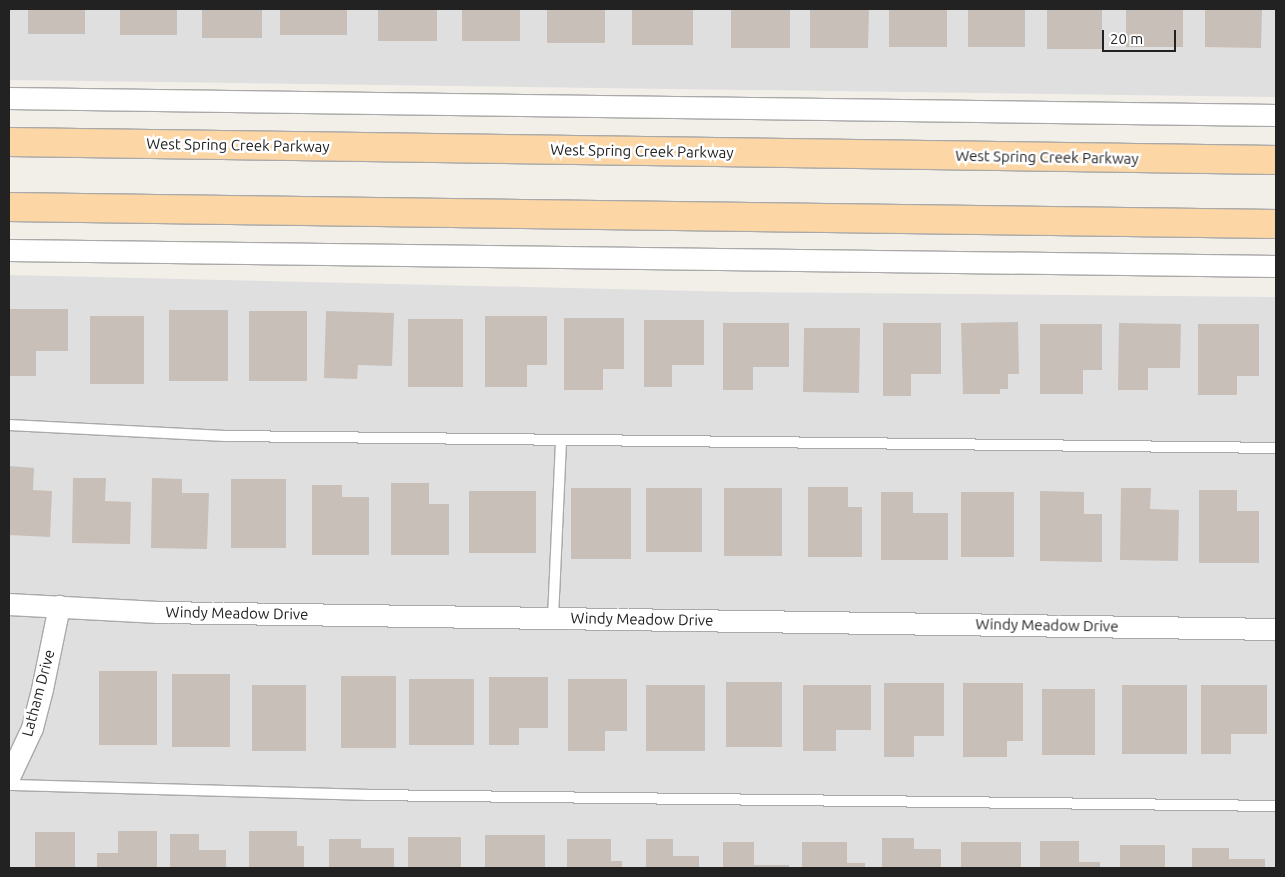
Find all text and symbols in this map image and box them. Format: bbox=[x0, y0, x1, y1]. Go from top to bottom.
scale bar bbox=[1105, 20, 1179, 52]
text: 20 m bbox=[1110, 30, 1143, 47]
street label: West Spring Creek Parkway bbox=[146, 134, 330, 156]
street label: West Spring Creek Parkway bbox=[550, 140, 734, 162]
street label: West Spring Creek Parkway bbox=[955, 146, 1139, 168]
street label: Windy Meadow Drive bbox=[165, 603, 309, 623]
street label: Windy Meadow Drive bbox=[570, 609, 714, 629]
street label: Windy Meadow Drive bbox=[975, 615, 1119, 635]
street label: Latham Drive bbox=[18, 648, 58, 738]

